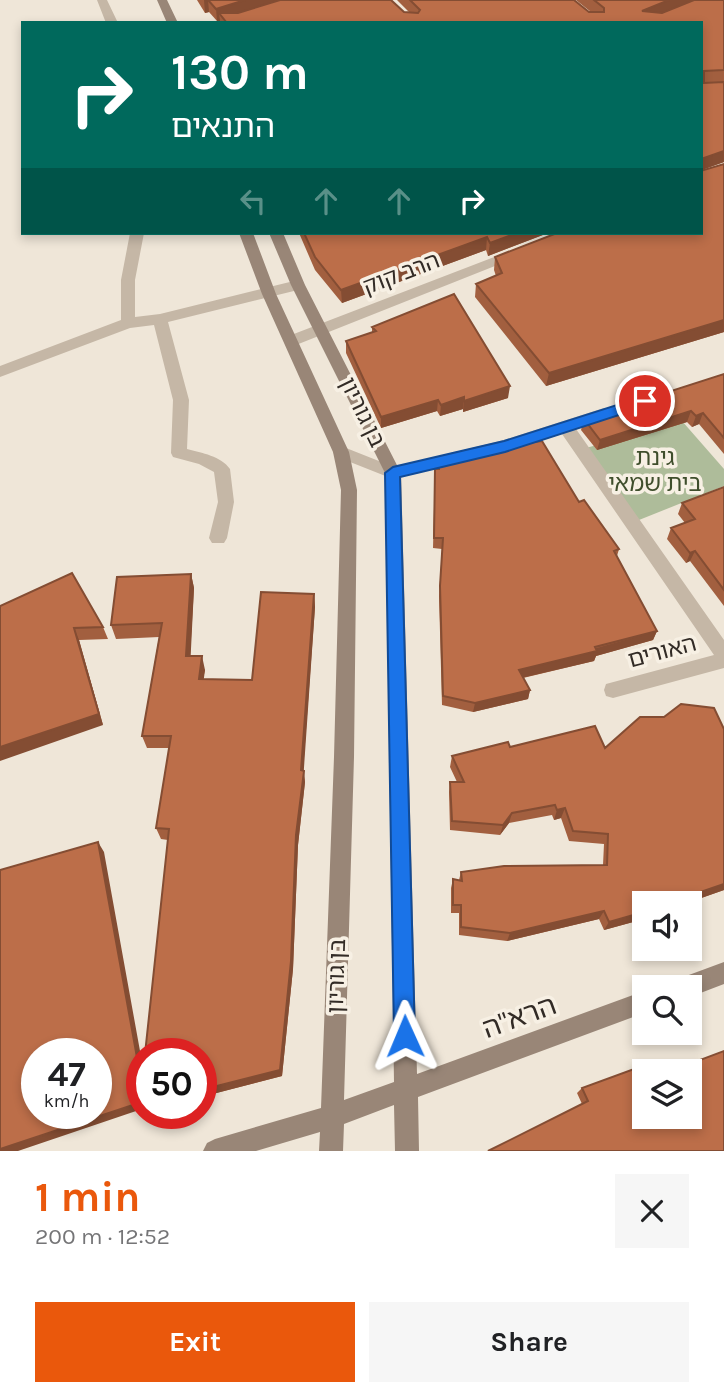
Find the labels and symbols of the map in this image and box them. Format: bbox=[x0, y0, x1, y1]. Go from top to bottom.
street label: הרב קוק bbox=[359, 247, 443, 300]
pin bbox=[615, 371, 675, 431]
street label: בן גוריון bbox=[334, 373, 391, 452]
park label: גינת בית שמאי bbox=[608, 444, 702, 497]
street label: האורים bbox=[625, 629, 699, 674]
street label: בן גוריון bbox=[322, 938, 351, 1014]
street label: הרא"ה bbox=[478, 988, 561, 1045]
position arrow bbox=[368, 999, 442, 1073]
speed limit sign: 50 bbox=[126, 1038, 217, 1129]

